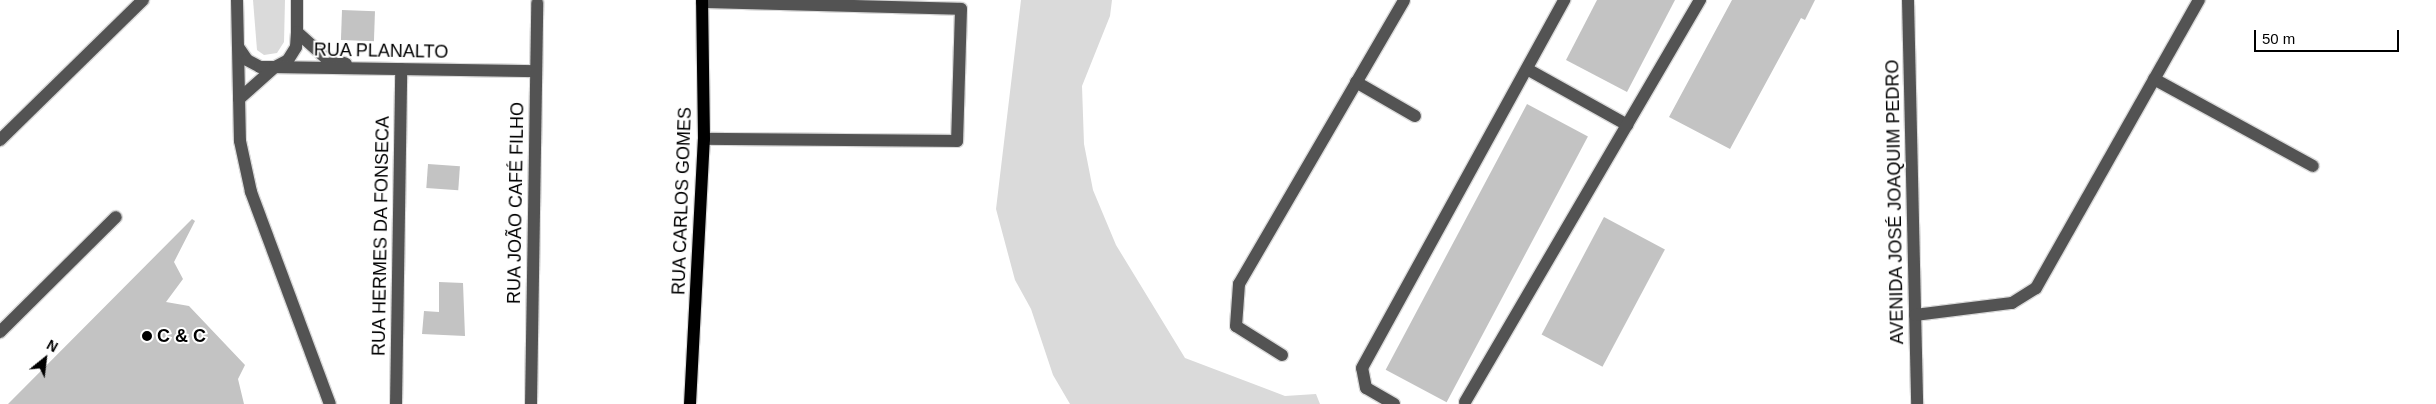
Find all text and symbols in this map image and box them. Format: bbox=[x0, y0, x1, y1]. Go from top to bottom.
scale bar bbox=[2256, 20, 2401, 52]
text: 50 m bbox=[2262, 30, 2295, 47]
street label: RUA PLANALTO bbox=[313, 39, 449, 63]
street label: AVENIDA JOSÉ JOAQUIM PEDRO bbox=[1882, 59, 1908, 345]
street label: RUA JOÃO CAFÉ FILHO bbox=[503, 101, 529, 305]
street label: RUA CARLOS GOMES bbox=[668, 106, 696, 296]
street label: RUA HERMES DA FONSECA bbox=[368, 115, 394, 357]
place label: C & C bbox=[157, 325, 206, 347]
marker: C & C bbox=[141, 330, 153, 342]
north arrow bbox=[20, 334, 70, 384]
text: N bbox=[44, 336, 61, 355]

